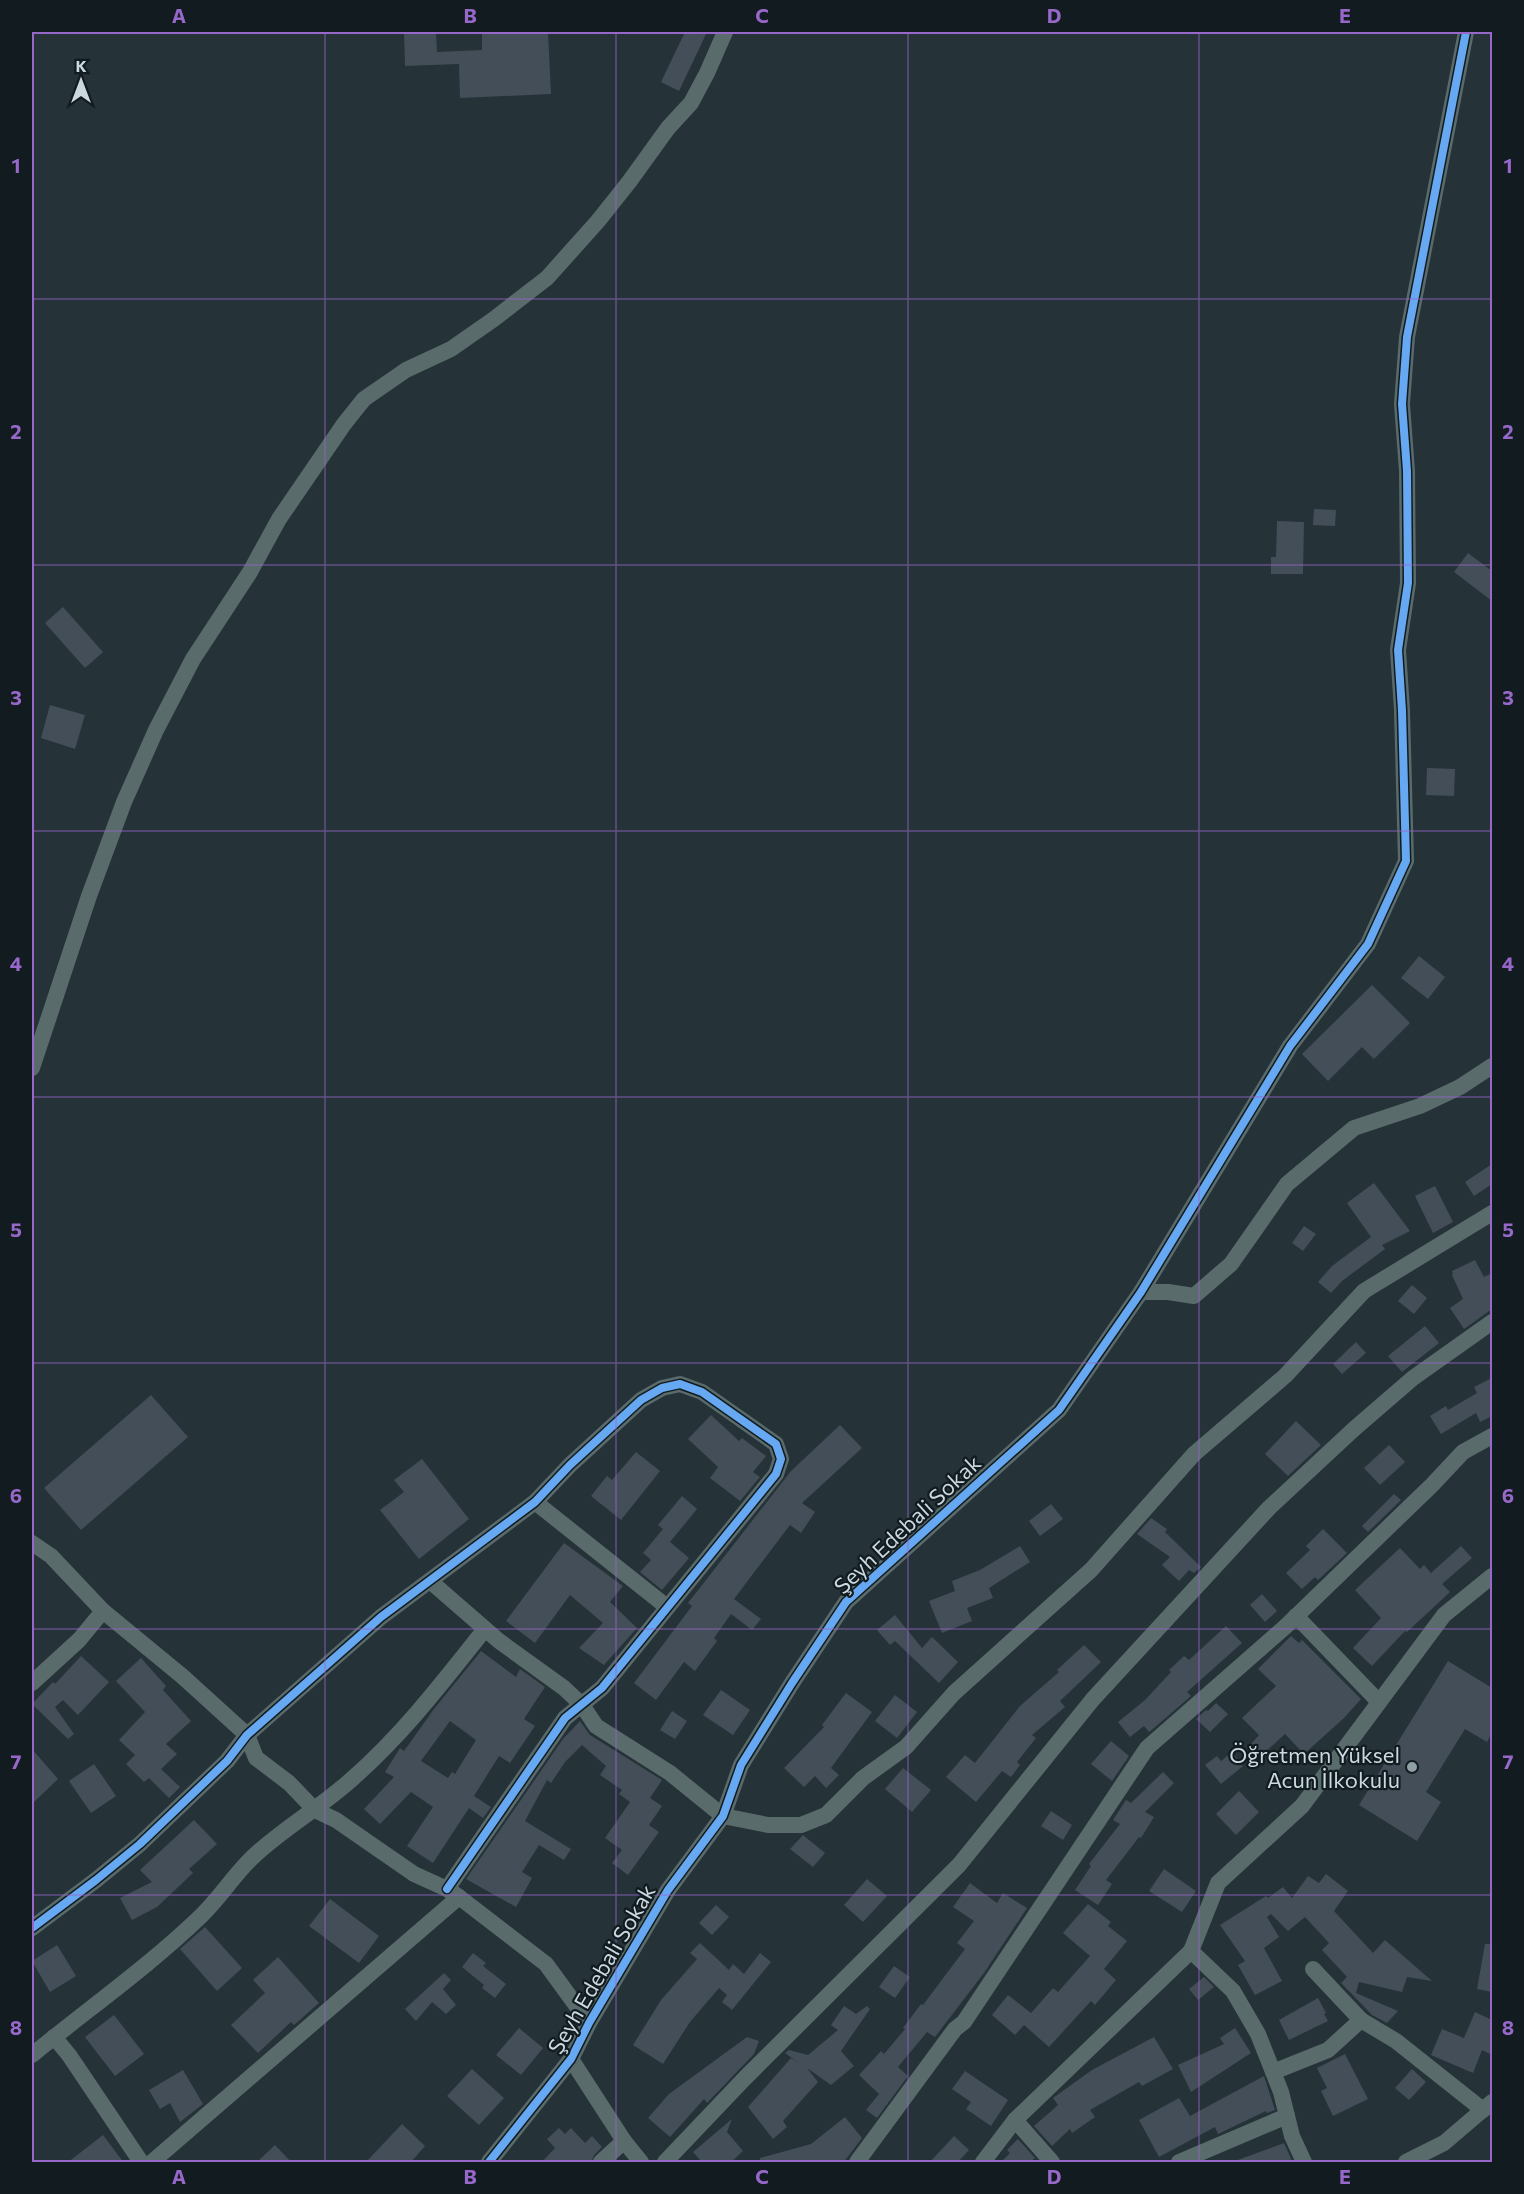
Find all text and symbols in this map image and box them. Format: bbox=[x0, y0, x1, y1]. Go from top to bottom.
text: A bbox=[172, 3, 186, 27]
text: B bbox=[463, 3, 477, 27]
text: C bbox=[755, 3, 769, 27]
text: D bbox=[1047, 3, 1061, 27]
text: E bbox=[1339, 3, 1351, 27]
north arrow bbox=[51, 51, 111, 111]
text: K bbox=[75, 56, 87, 75]
text: 1 bbox=[11, 153, 21, 177]
text: 1 bbox=[1503, 153, 1513, 177]
text: 2 bbox=[10, 419, 22, 443]
text: 2 bbox=[1502, 419, 1514, 443]
text: 3 bbox=[10, 685, 22, 709]
text: 3 bbox=[1502, 685, 1514, 709]
text: 4 bbox=[10, 951, 22, 975]
text: 4 bbox=[1502, 951, 1514, 975]
text: 5 bbox=[10, 1217, 22, 1241]
text: 5 bbox=[1502, 1217, 1514, 1241]
street label: Şeyh Edebali Sokak bbox=[828, 1449, 986, 1599]
text: 6 bbox=[10, 1483, 22, 1507]
text: 6 bbox=[1502, 1483, 1514, 1507]
place label: Öğretmen Yüksel Acun İlkokulu bbox=[1229, 1741, 1400, 1793]
text: 7 bbox=[11, 1749, 22, 1773]
text: 7 bbox=[1503, 1749, 1514, 1773]
marker: Öğretmen Yüksel Acun İlkokulu bbox=[1405, 1760, 1419, 1774]
street label: Şeyh Edebali Sokak bbox=[542, 1879, 661, 2059]
text: 8 bbox=[10, 2015, 22, 2039]
text: 8 bbox=[1502, 2015, 1514, 2039]
text: A bbox=[172, 2164, 186, 2188]
text: B bbox=[463, 2164, 477, 2188]
text: C bbox=[755, 2164, 769, 2188]
text: D bbox=[1047, 2164, 1061, 2188]
text: E bbox=[1339, 2164, 1351, 2188]

